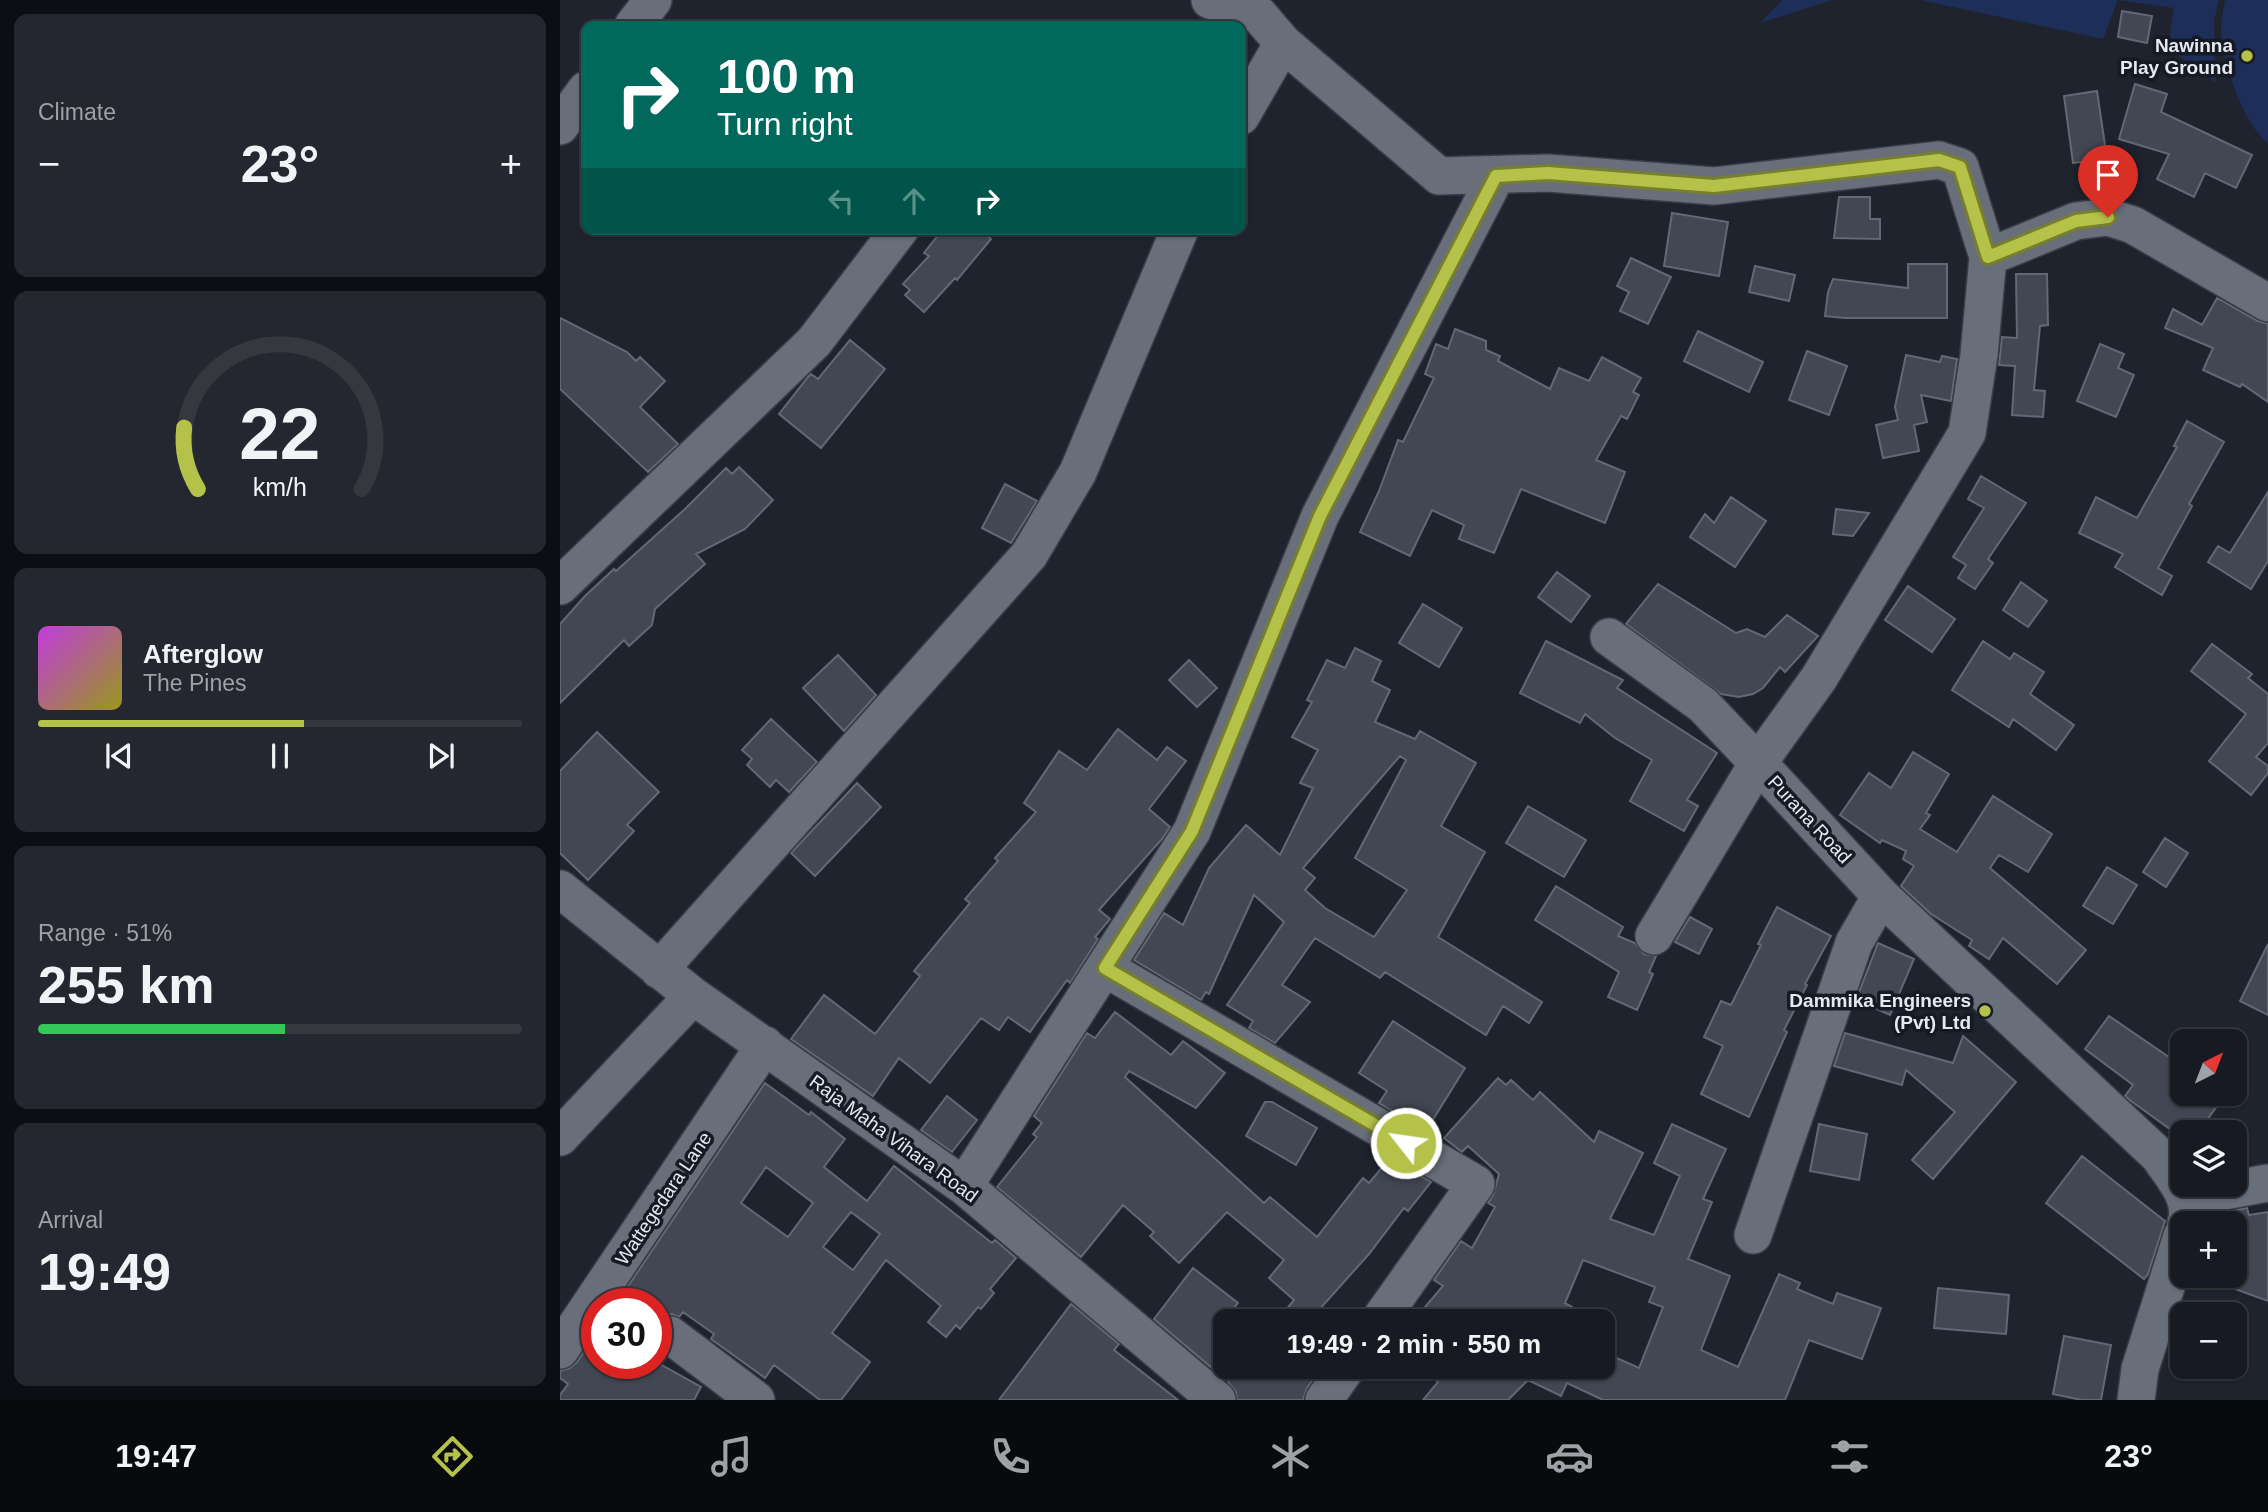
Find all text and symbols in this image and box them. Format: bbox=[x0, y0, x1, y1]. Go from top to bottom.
place label: Nawinna Play Ground bbox=[2120, 35, 2233, 78]
marker: Nawinna Play Ground bbox=[2239, 48, 2255, 64]
icon: right bbox=[602, 49, 693, 140]
text: 100 m bbox=[717, 49, 856, 103]
text: Climate bbox=[38, 99, 116, 125]
text: Turn right bbox=[717, 106, 853, 142]
text: 23° bbox=[241, 135, 319, 193]
text: − bbox=[38, 143, 60, 185]
text: + bbox=[500, 143, 522, 185]
pin bbox=[2078, 145, 2138, 217]
icon: arrive bbox=[2089, 156, 2127, 194]
icon: left bbox=[822, 182, 860, 220]
icon: ahead bbox=[895, 182, 933, 220]
icon: right bbox=[968, 182, 1006, 220]
text: 22 bbox=[240, 393, 320, 474]
text: km/h bbox=[253, 473, 307, 501]
text: Afterglow bbox=[143, 639, 263, 669]
text: The Pines bbox=[143, 670, 247, 696]
icon: previous bbox=[100, 737, 138, 775]
icon: pause bbox=[261, 737, 299, 775]
icon: next bbox=[422, 737, 460, 775]
street label: Purana Road bbox=[1764, 771, 1855, 867]
text: Range · 51% bbox=[38, 920, 172, 946]
text: 255 km bbox=[38, 956, 214, 1014]
place label: Dammika Engineers (Pvt) Ltd bbox=[1789, 990, 1971, 1033]
marker: Dammika Engineers (Pvt) Ltd bbox=[1977, 1003, 1993, 1019]
north arrow bbox=[2170, 1029, 2247, 1106]
map controls bbox=[2170, 1029, 2247, 1379]
street label: Raja Maha Vihara Road bbox=[806, 1070, 982, 1206]
position arrow bbox=[1369, 1106, 1443, 1180]
button: layers bbox=[2170, 1120, 2247, 1197]
street label: Wattegedara Lane bbox=[611, 1128, 716, 1269]
text: Arrival bbox=[38, 1207, 103, 1233]
button: + bbox=[2170, 1211, 2247, 1288]
text: 19:49 bbox=[38, 1243, 171, 1301]
speed limit sign: 30 bbox=[581, 1288, 672, 1379]
button: − bbox=[2170, 1302, 2247, 1379]
text: 19:49 · 2 min · 550 m bbox=[1287, 1329, 1541, 1359]
icon: directions bbox=[428, 1432, 477, 1481]
icon: music bbox=[707, 1432, 756, 1481]
icon: phone bbox=[986, 1432, 1035, 1481]
icon: climate bbox=[1266, 1432, 1315, 1481]
icon: car bbox=[1545, 1432, 1594, 1481]
icon: filters bbox=[1825, 1432, 1874, 1481]
text: 19:47 bbox=[115, 1438, 197, 1474]
text: 23° bbox=[2104, 1438, 2153, 1474]

